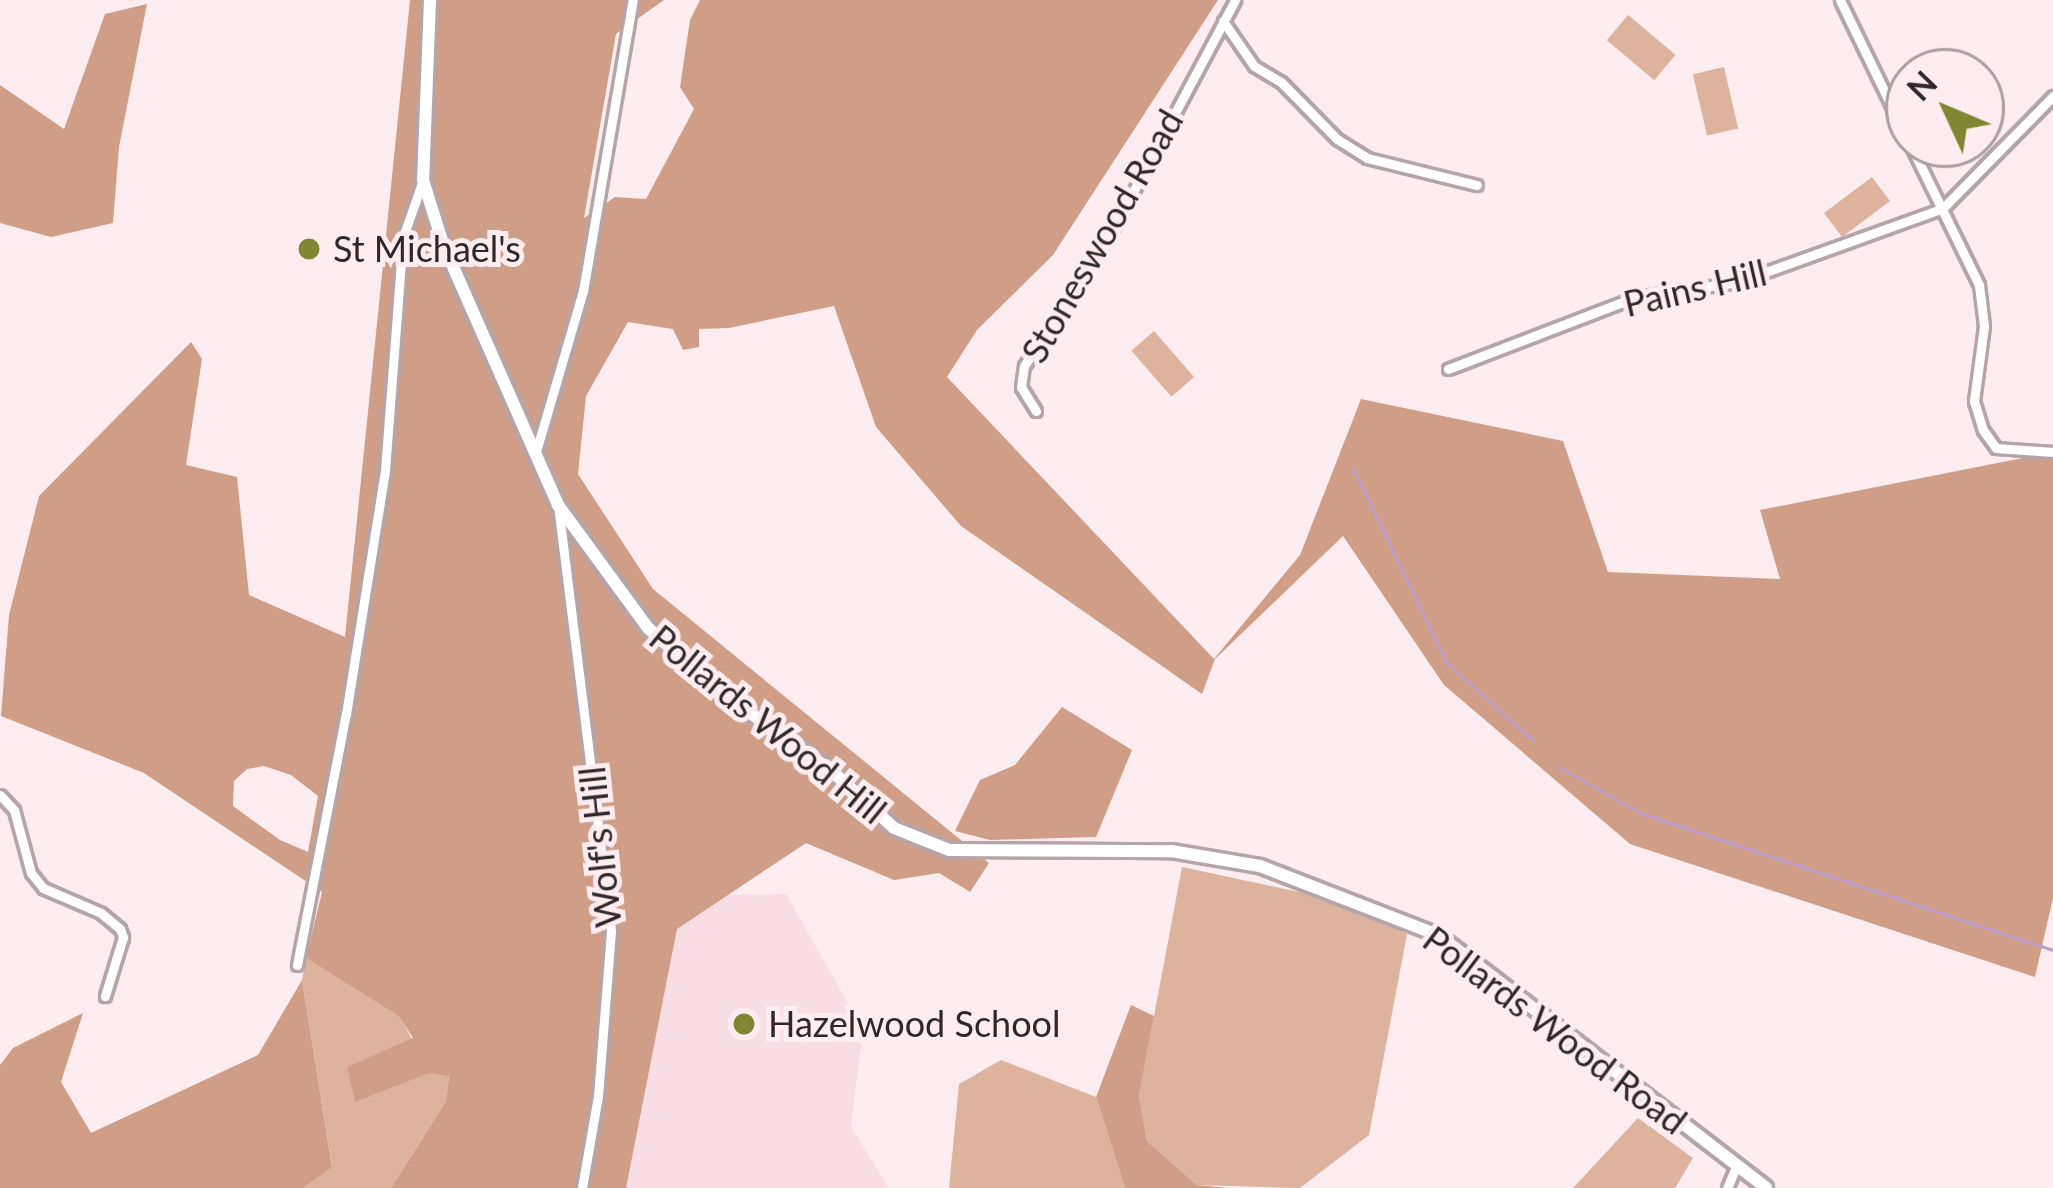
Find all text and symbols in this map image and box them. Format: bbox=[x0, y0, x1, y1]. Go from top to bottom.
north arrow bbox=[1885, 48, 2005, 168]
text: N bbox=[1898, 62, 1944, 108]
street label: Stoneswood Road bbox=[1012, 102, 1192, 370]
place label: St Michael's bbox=[333, 227, 521, 271]
marker: St Michael's bbox=[296, 236, 322, 262]
street label: Pains Hill bbox=[1619, 251, 1771, 325]
street label: Pollards Wood Hill bbox=[641, 615, 895, 833]
street label: Wolf's Hill bbox=[570, 764, 630, 930]
street label: Pollards Wood Road bbox=[1415, 917, 1695, 1143]
place label: Hazelwood School bbox=[768, 1002, 1061, 1046]
marker: Hazelwood School bbox=[731, 1011, 757, 1037]

